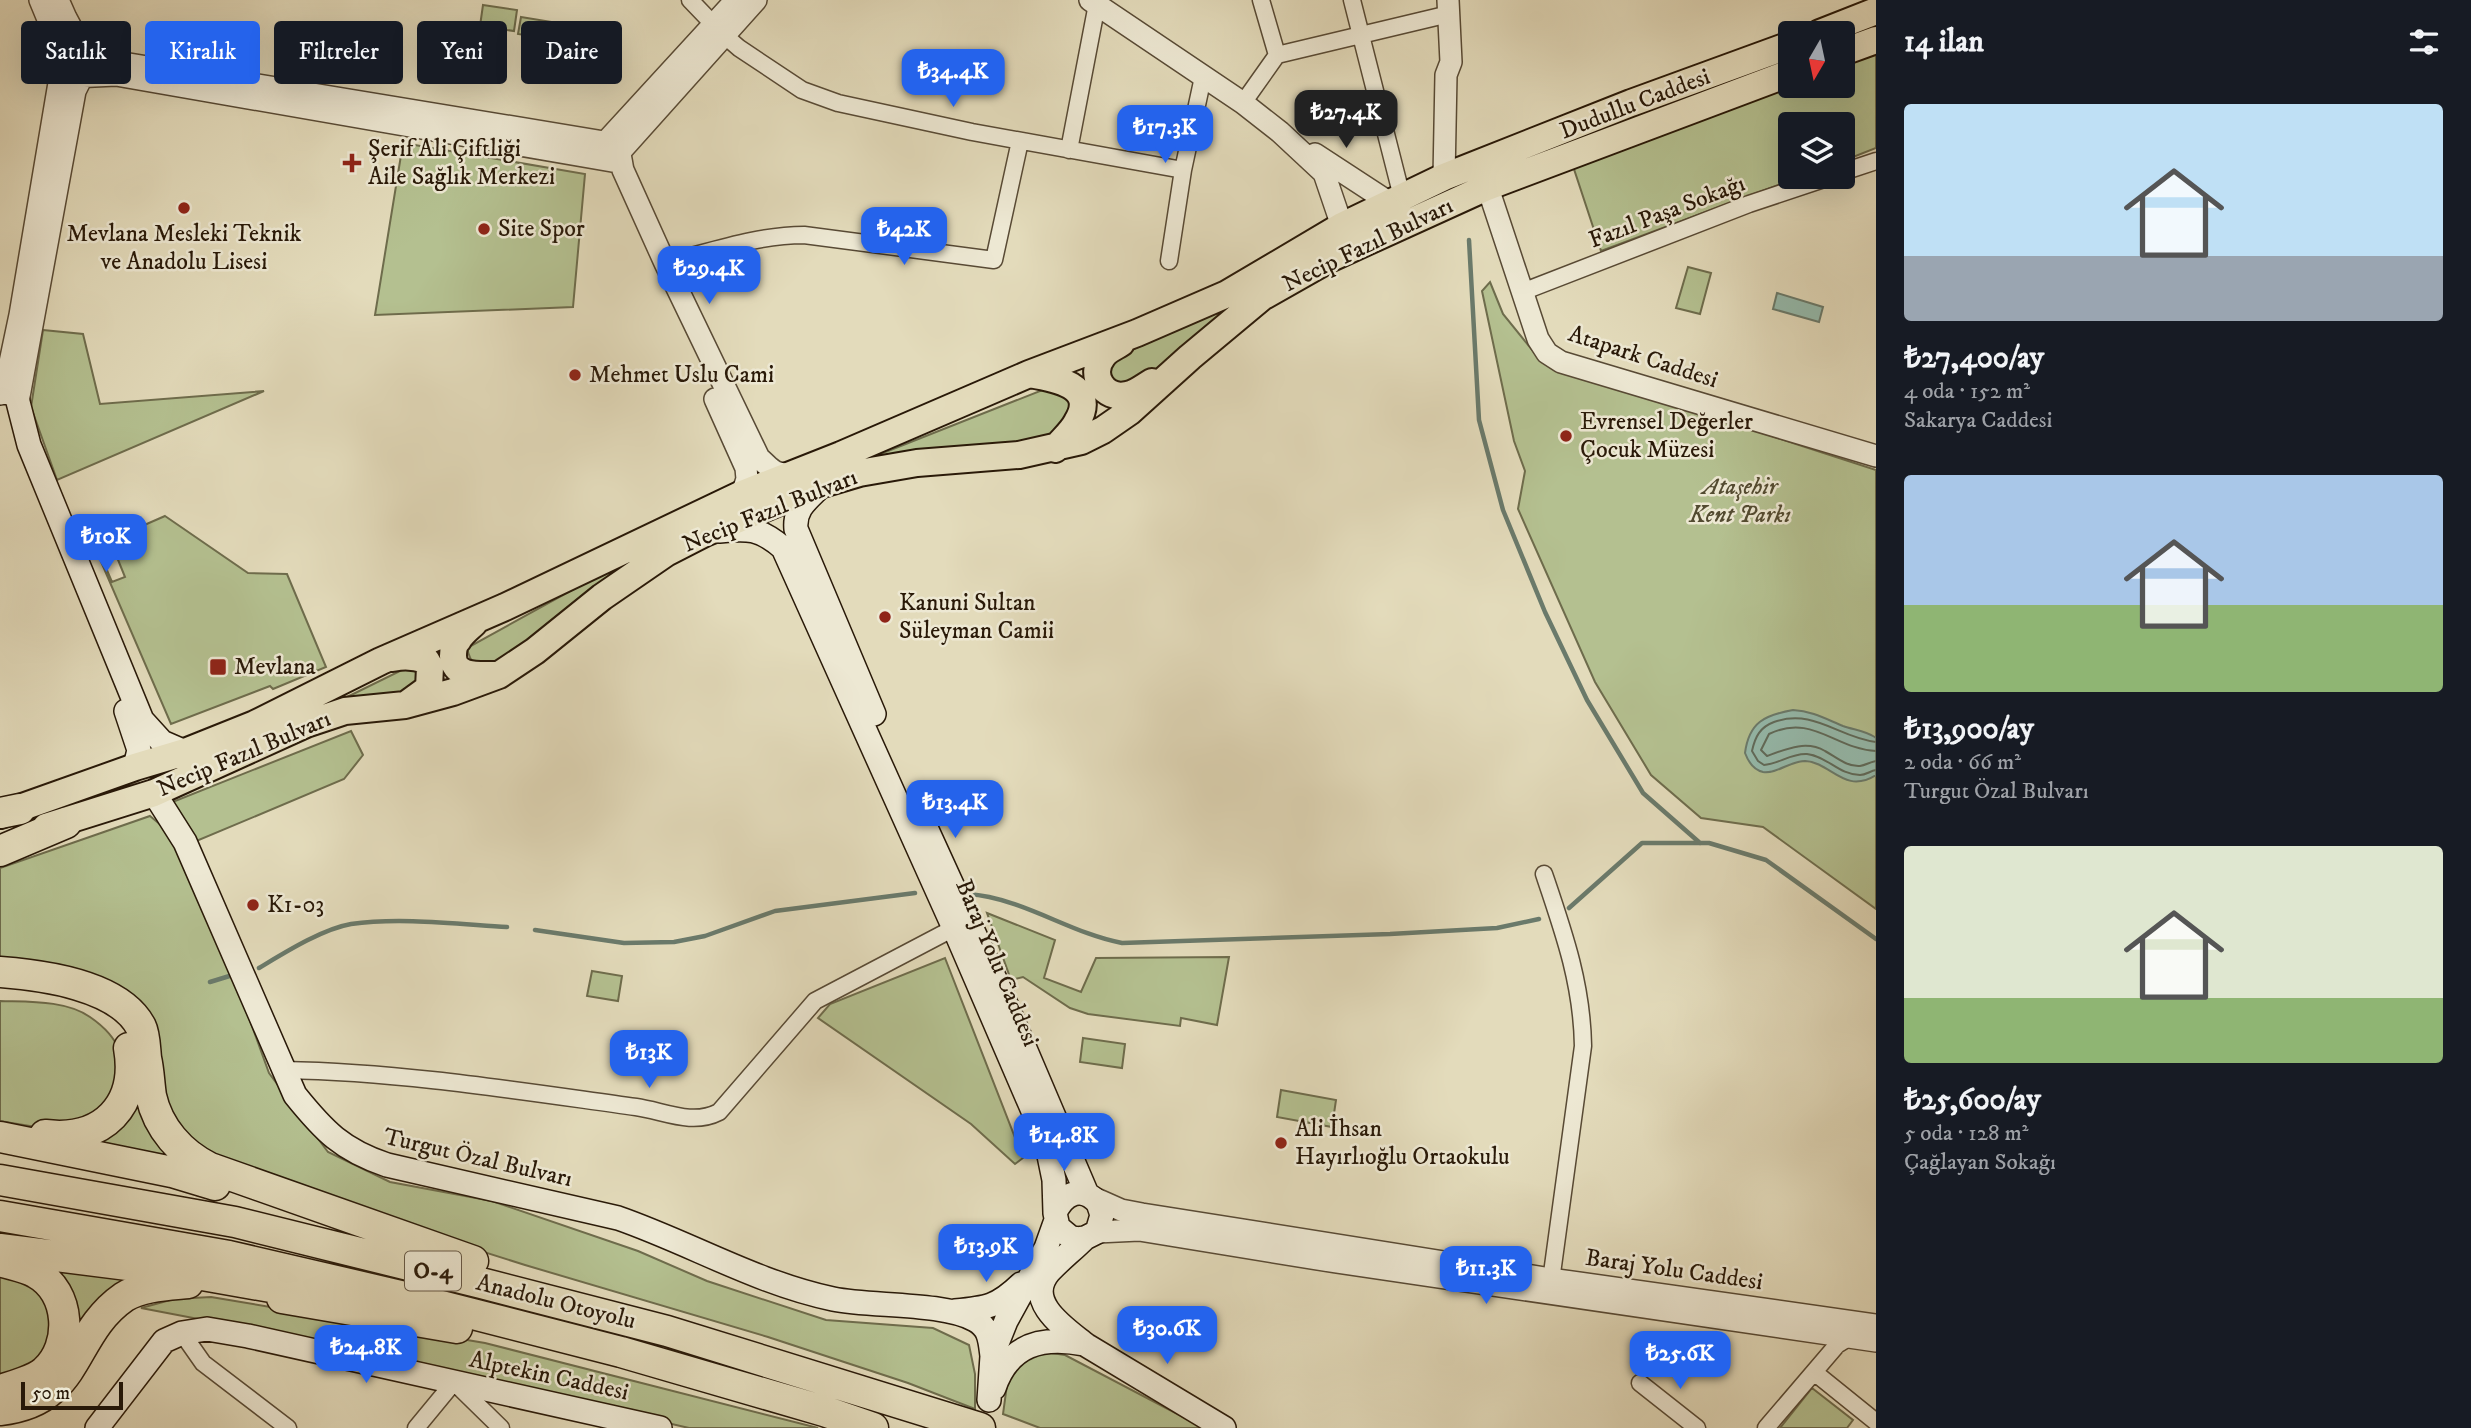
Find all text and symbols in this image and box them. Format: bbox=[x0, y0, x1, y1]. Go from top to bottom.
chip: Satılık bbox=[21, 21, 131, 84]
chip: Kiralık bbox=[145, 21, 260, 84]
chip: Filtreler bbox=[274, 21, 403, 84]
chip: Yeni bbox=[417, 21, 507, 84]
chip: Daire bbox=[521, 21, 622, 84]
north arrow bbox=[1778, 21, 1855, 98]
map controls bbox=[1778, 21, 1855, 189]
icon: filters bbox=[2405, 23, 2443, 61]
text: 14 ilan bbox=[1904, 24, 1984, 61]
pin: ₺34.4K bbox=[896, 50, 1010, 109]
text: ₺34.4K bbox=[918, 57, 988, 86]
street label: Dudullu Caddesi bbox=[1556, 62, 1714, 146]
pin: ₺27.4K bbox=[1289, 90, 1403, 150]
text: ₺27.4K bbox=[1311, 98, 1381, 127]
pin: ₺17.3K bbox=[1108, 106, 1222, 165]
button: layers bbox=[1778, 112, 1855, 189]
text: ₺17.3K bbox=[1133, 113, 1197, 142]
place label: Şerif Ali Çiftliği Aile Sağlık Merkezi bbox=[368, 134, 555, 192]
icon: home bbox=[2111, 150, 2237, 276]
marker: Şerif Ali Çiftliği Aile Sağlık Merkezi bbox=[342, 153, 362, 173]
street label: Fazıl Paşa Sokağı bbox=[1585, 168, 1749, 256]
street label: Necip Fazıl Bulvarı bbox=[1278, 191, 1458, 299]
marker: Mevlana Mesleki Teknik ve Anadolu Lisesi bbox=[176, 200, 192, 216]
pin: ₺42K bbox=[863, 208, 945, 267]
place label: Site Spor bbox=[498, 214, 585, 244]
text: ₺42K bbox=[877, 215, 931, 244]
place label: Mevlana Mesleki Teknik ve Anadolu Lisesi bbox=[67, 219, 302, 277]
marker: Site Spor bbox=[476, 221, 492, 237]
pin: ₺29.4K bbox=[652, 246, 766, 306]
text: ₺29.4K bbox=[673, 254, 745, 283]
street label: Atapark Caddesi bbox=[1564, 319, 1722, 395]
text: ₺27,400/ay bbox=[1904, 340, 2044, 377]
place label: Mehmet Uslu Cami bbox=[589, 360, 774, 390]
marker: Mehmet Uslu Cami bbox=[567, 367, 583, 383]
text: 4 oda · 152 m² bbox=[1904, 377, 2030, 406]
text: Sakarya Caddesi bbox=[1904, 406, 2052, 435]
place label: Evrensel Değerler Çocuk Müzesi bbox=[1580, 407, 1753, 465]
marker: Evrensel Değerler Çocuk Müzesi bbox=[1558, 428, 1574, 444]
street label: Necip Fazıl Bulvarı bbox=[678, 462, 862, 560]
park label: Ataşehir Kent Parkı bbox=[1688, 472, 1791, 530]
pin: ₺10K bbox=[65, 514, 147, 574]
icon: home bbox=[2111, 521, 2237, 647]
text: ₺10K bbox=[81, 522, 131, 551]
place label: Kanuni Sultan Süleyman Camii bbox=[899, 588, 1054, 646]
marker: Kanuni Sultan Süleyman Camii bbox=[877, 609, 893, 625]
place label: Mevlana bbox=[234, 652, 317, 682]
marker: Mevlana bbox=[208, 657, 228, 677]
street label: Necip Fazıl Bulvarı bbox=[153, 704, 335, 804]
text: ₺13,900/ay bbox=[1904, 711, 2034, 748]
text: 2 oda · 66 m² bbox=[1904, 748, 2021, 777]
text: Turgut Özal Bulvarı bbox=[1904, 777, 2089, 806]
pin: ₺13.4K bbox=[898, 780, 1012, 840]
text: ₺13.4K bbox=[922, 788, 988, 817]
street label: Baraj Yolu Caddesi bbox=[948, 875, 1046, 1051]
place label: K1-03 bbox=[267, 890, 324, 920]
icon: home bbox=[2111, 892, 2237, 1018]
marker: K1-03 bbox=[245, 897, 261, 913]
pin: ₺13K bbox=[608, 1030, 690, 1090]
text: ₺13K bbox=[626, 1038, 672, 1067]
text: ₺25,600/ay bbox=[1904, 1082, 2041, 1119]
place label: Ali İhsan Hayırlıoğlu Ortaokulu bbox=[1295, 1113, 1510, 1172]
pin: ₺14.8K bbox=[1007, 1114, 1121, 1173]
text: 5 oda · 128 m² bbox=[1904, 1119, 2028, 1148]
text: ₺14.8K bbox=[1030, 1121, 1098, 1150]
street label: Turgut Özal Bulvarı bbox=[381, 1122, 575, 1194]
marker: Ali İhsan Hayırlıoğlu Ortaokulu bbox=[1273, 1135, 1289, 1151]
text: Çağlayan Sokağı bbox=[1904, 1148, 2056, 1177]
pin: ₺13.9K bbox=[929, 1224, 1043, 1284]
text: ₺13.9K bbox=[954, 1232, 1018, 1261]
street label: Baraj Yolu Caddesi bbox=[1583, 1243, 1765, 1297]
pin: ₺11.3K bbox=[1429, 1246, 1543, 1306]
road number: O-4 bbox=[405, 1252, 461, 1290]
text: ₺11.3K bbox=[1456, 1254, 1516, 1283]
street label: Anadolu Otoyolu bbox=[473, 1268, 639, 1336]
pin: ₺30.6K bbox=[1110, 1306, 1224, 1366]
text: ₺30.6K bbox=[1133, 1314, 1201, 1343]
pin: ₺24.8K bbox=[309, 1326, 423, 1385]
pin: ₺25.6K bbox=[1623, 1332, 1737, 1391]
text: ₺24.8K bbox=[330, 1333, 402, 1362]
text: ₺25.6K bbox=[1646, 1339, 1714, 1368]
street label: Alptekin Caddesi bbox=[467, 1344, 631, 1408]
scale bar bbox=[21, 1379, 122, 1411]
text: 50 m bbox=[32, 1382, 70, 1405]

